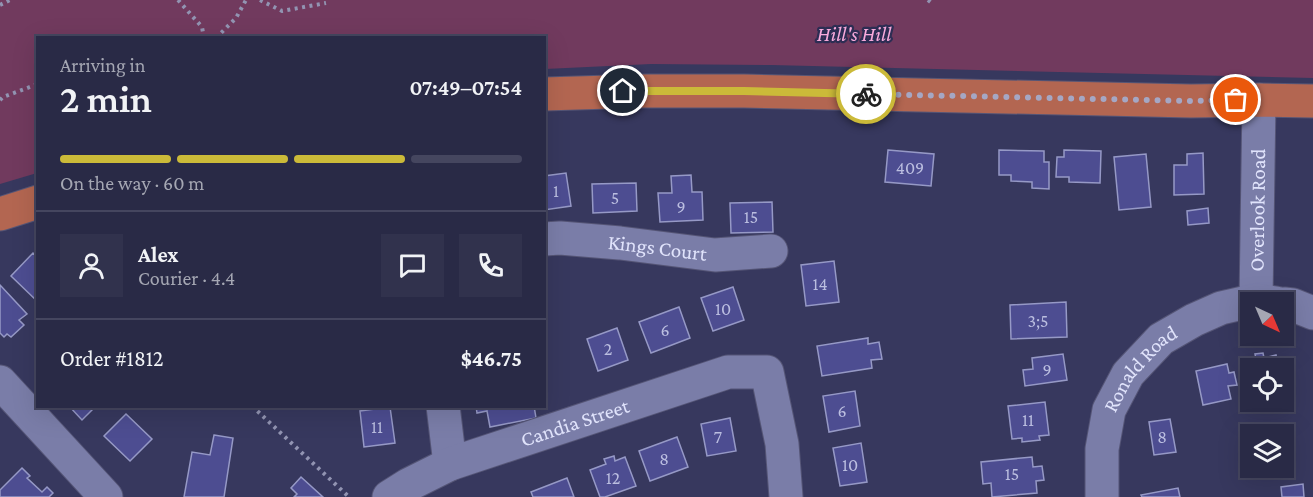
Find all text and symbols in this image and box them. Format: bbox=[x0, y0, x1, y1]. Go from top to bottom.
park label: Hill's Hill bbox=[817, 22, 892, 46]
text: Arriving in bbox=[60, 54, 145, 76]
courier bbox=[836, 64, 896, 124]
pin bbox=[597, 65, 648, 116]
icon: home bbox=[606, 74, 639, 107]
pin bbox=[1210, 74, 1261, 125]
text: 07:49–07:54 bbox=[409, 75, 522, 100]
text: 2 min bbox=[60, 77, 152, 120]
icon: bike bbox=[850, 78, 883, 111]
icon: bag bbox=[1219, 83, 1252, 116]
street label: Overlook Road bbox=[1244, 148, 1270, 272]
house number: 409 bbox=[896, 158, 924, 178]
text: On the way · 60 m bbox=[60, 172, 204, 194]
house number: 1 bbox=[553, 181, 559, 201]
house number: 5 bbox=[611, 188, 619, 208]
house number: 9 bbox=[676, 197, 686, 217]
house number: 15 bbox=[744, 207, 758, 227]
street label: Kings Court bbox=[607, 230, 709, 266]
button: person bbox=[60, 234, 123, 297]
button: chat bbox=[381, 234, 444, 297]
button: phone bbox=[459, 234, 522, 297]
text: Alex bbox=[138, 242, 179, 267]
text: Courier · 4.4 bbox=[138, 267, 235, 289]
house number: 14 bbox=[812, 274, 828, 294]
north arrow bbox=[1240, 292, 1294, 346]
map controls bbox=[1240, 292, 1294, 478]
house number: 10 bbox=[715, 299, 731, 319]
house number: 3;5 bbox=[1027, 311, 1049, 331]
house number: 6 bbox=[660, 320, 670, 340]
street label: Ronald Road bbox=[1098, 320, 1181, 416]
house number: 2 bbox=[604, 339, 612, 359]
text: Order #1812 bbox=[60, 346, 164, 371]
text: $46.75 bbox=[461, 346, 522, 371]
button: locate bbox=[1240, 358, 1294, 412]
house number: 9 bbox=[1042, 360, 1052, 380]
street label: Candia Street bbox=[518, 393, 633, 452]
house number: 6 bbox=[837, 401, 847, 421]
house number: 11 bbox=[1022, 410, 1034, 430]
house number: 11 bbox=[371, 417, 383, 437]
button: layers bbox=[1240, 424, 1294, 478]
house number: 7 bbox=[714, 427, 722, 447]
house number: 8 bbox=[1157, 427, 1167, 447]
house number: 8 bbox=[659, 449, 669, 469]
house number: 10 bbox=[842, 455, 858, 475]
house number: 15 bbox=[1005, 464, 1019, 484]
house number: 12 bbox=[606, 468, 620, 488]

